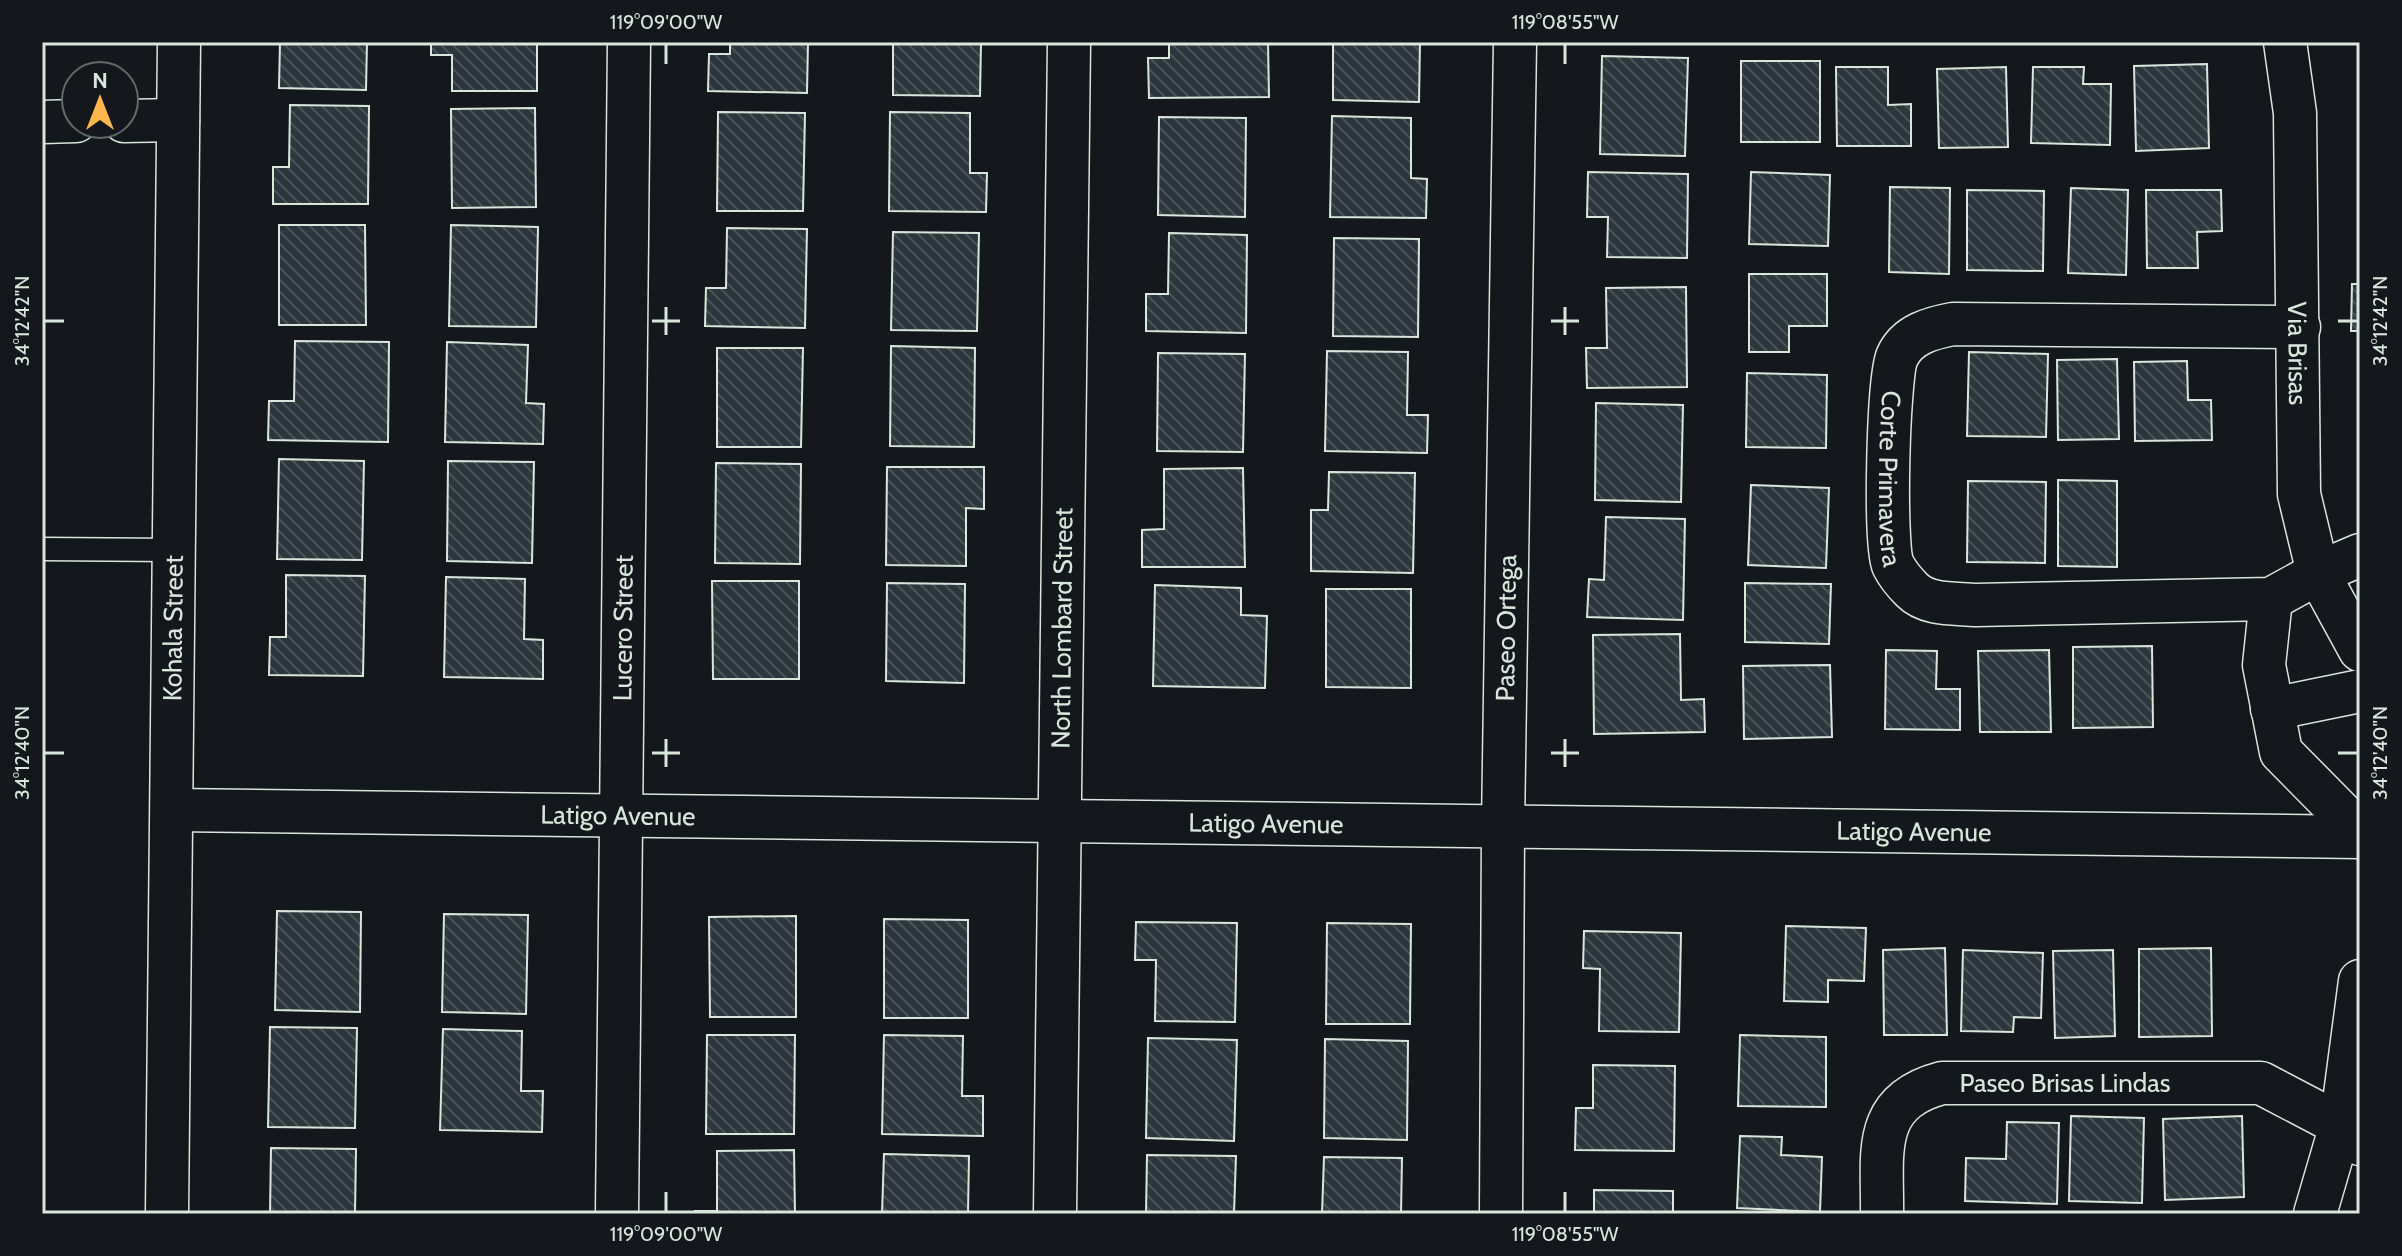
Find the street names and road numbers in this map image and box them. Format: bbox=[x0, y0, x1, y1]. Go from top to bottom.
street label: Via Brisas bbox=[2281, 301, 2314, 406]
street label: Corte Primavera bbox=[1872, 389, 1909, 570]
street label: North Lombard Street bbox=[1045, 507, 1079, 749]
street label: Lucero Street bbox=[606, 554, 640, 701]
street label: Paseo Ortega bbox=[1489, 554, 1523, 702]
street label: Kohala Street bbox=[156, 555, 190, 701]
street label: Latigo Avenue bbox=[540, 799, 696, 832]
street label: Latigo Avenue bbox=[1188, 807, 1344, 840]
street label: Latigo Avenue bbox=[1836, 815, 1992, 848]
street label: Paseo Brisas Lindas bbox=[1960, 1067, 2171, 1099]

